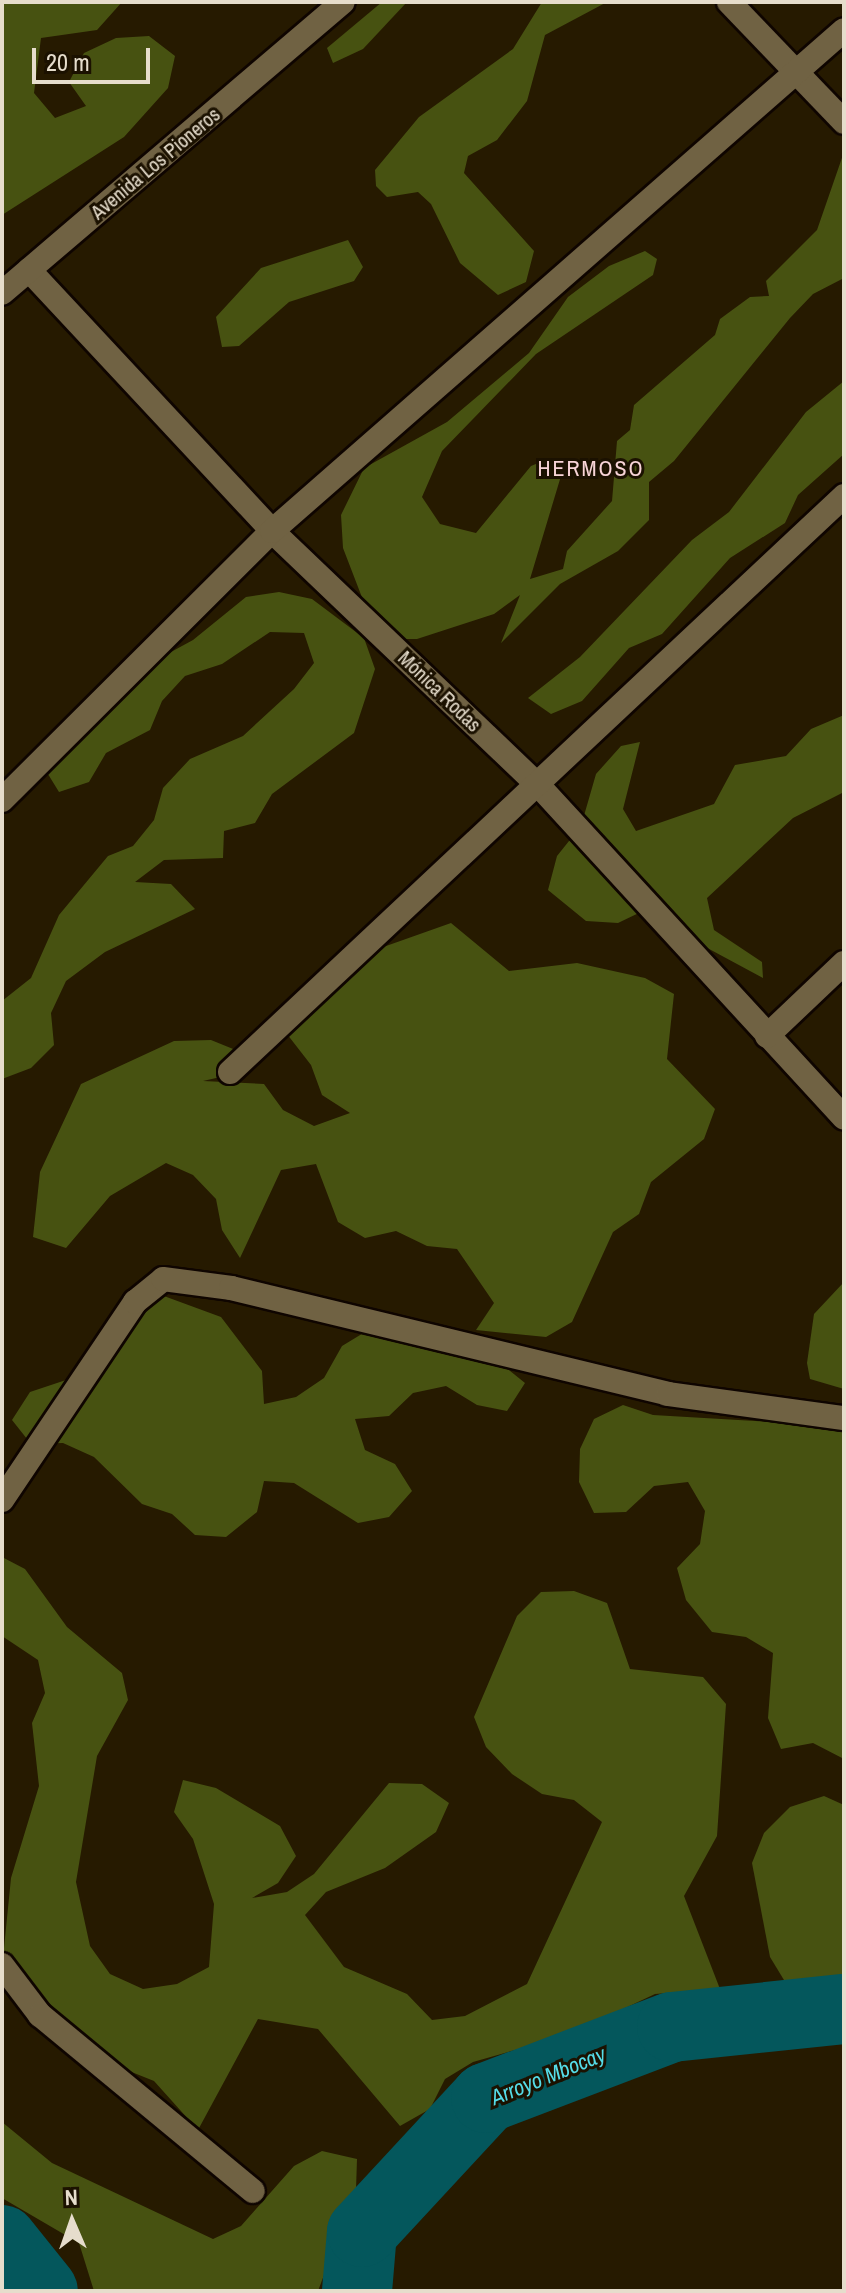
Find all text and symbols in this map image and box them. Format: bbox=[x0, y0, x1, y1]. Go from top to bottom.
scale bar bbox=[36, 32, 154, 82]
text: 20 m bbox=[46, 46, 90, 78]
street label: Avenida Los Pioneros bbox=[86, 102, 224, 224]
district label: HERMOSO bbox=[537, 456, 645, 482]
street label: Mónica Rodas bbox=[394, 646, 486, 736]
water label: Arroyo Mbocay bbox=[487, 2041, 609, 2111]
north arrow bbox=[32, 2181, 112, 2261]
text: N bbox=[64, 2182, 78, 2212]

